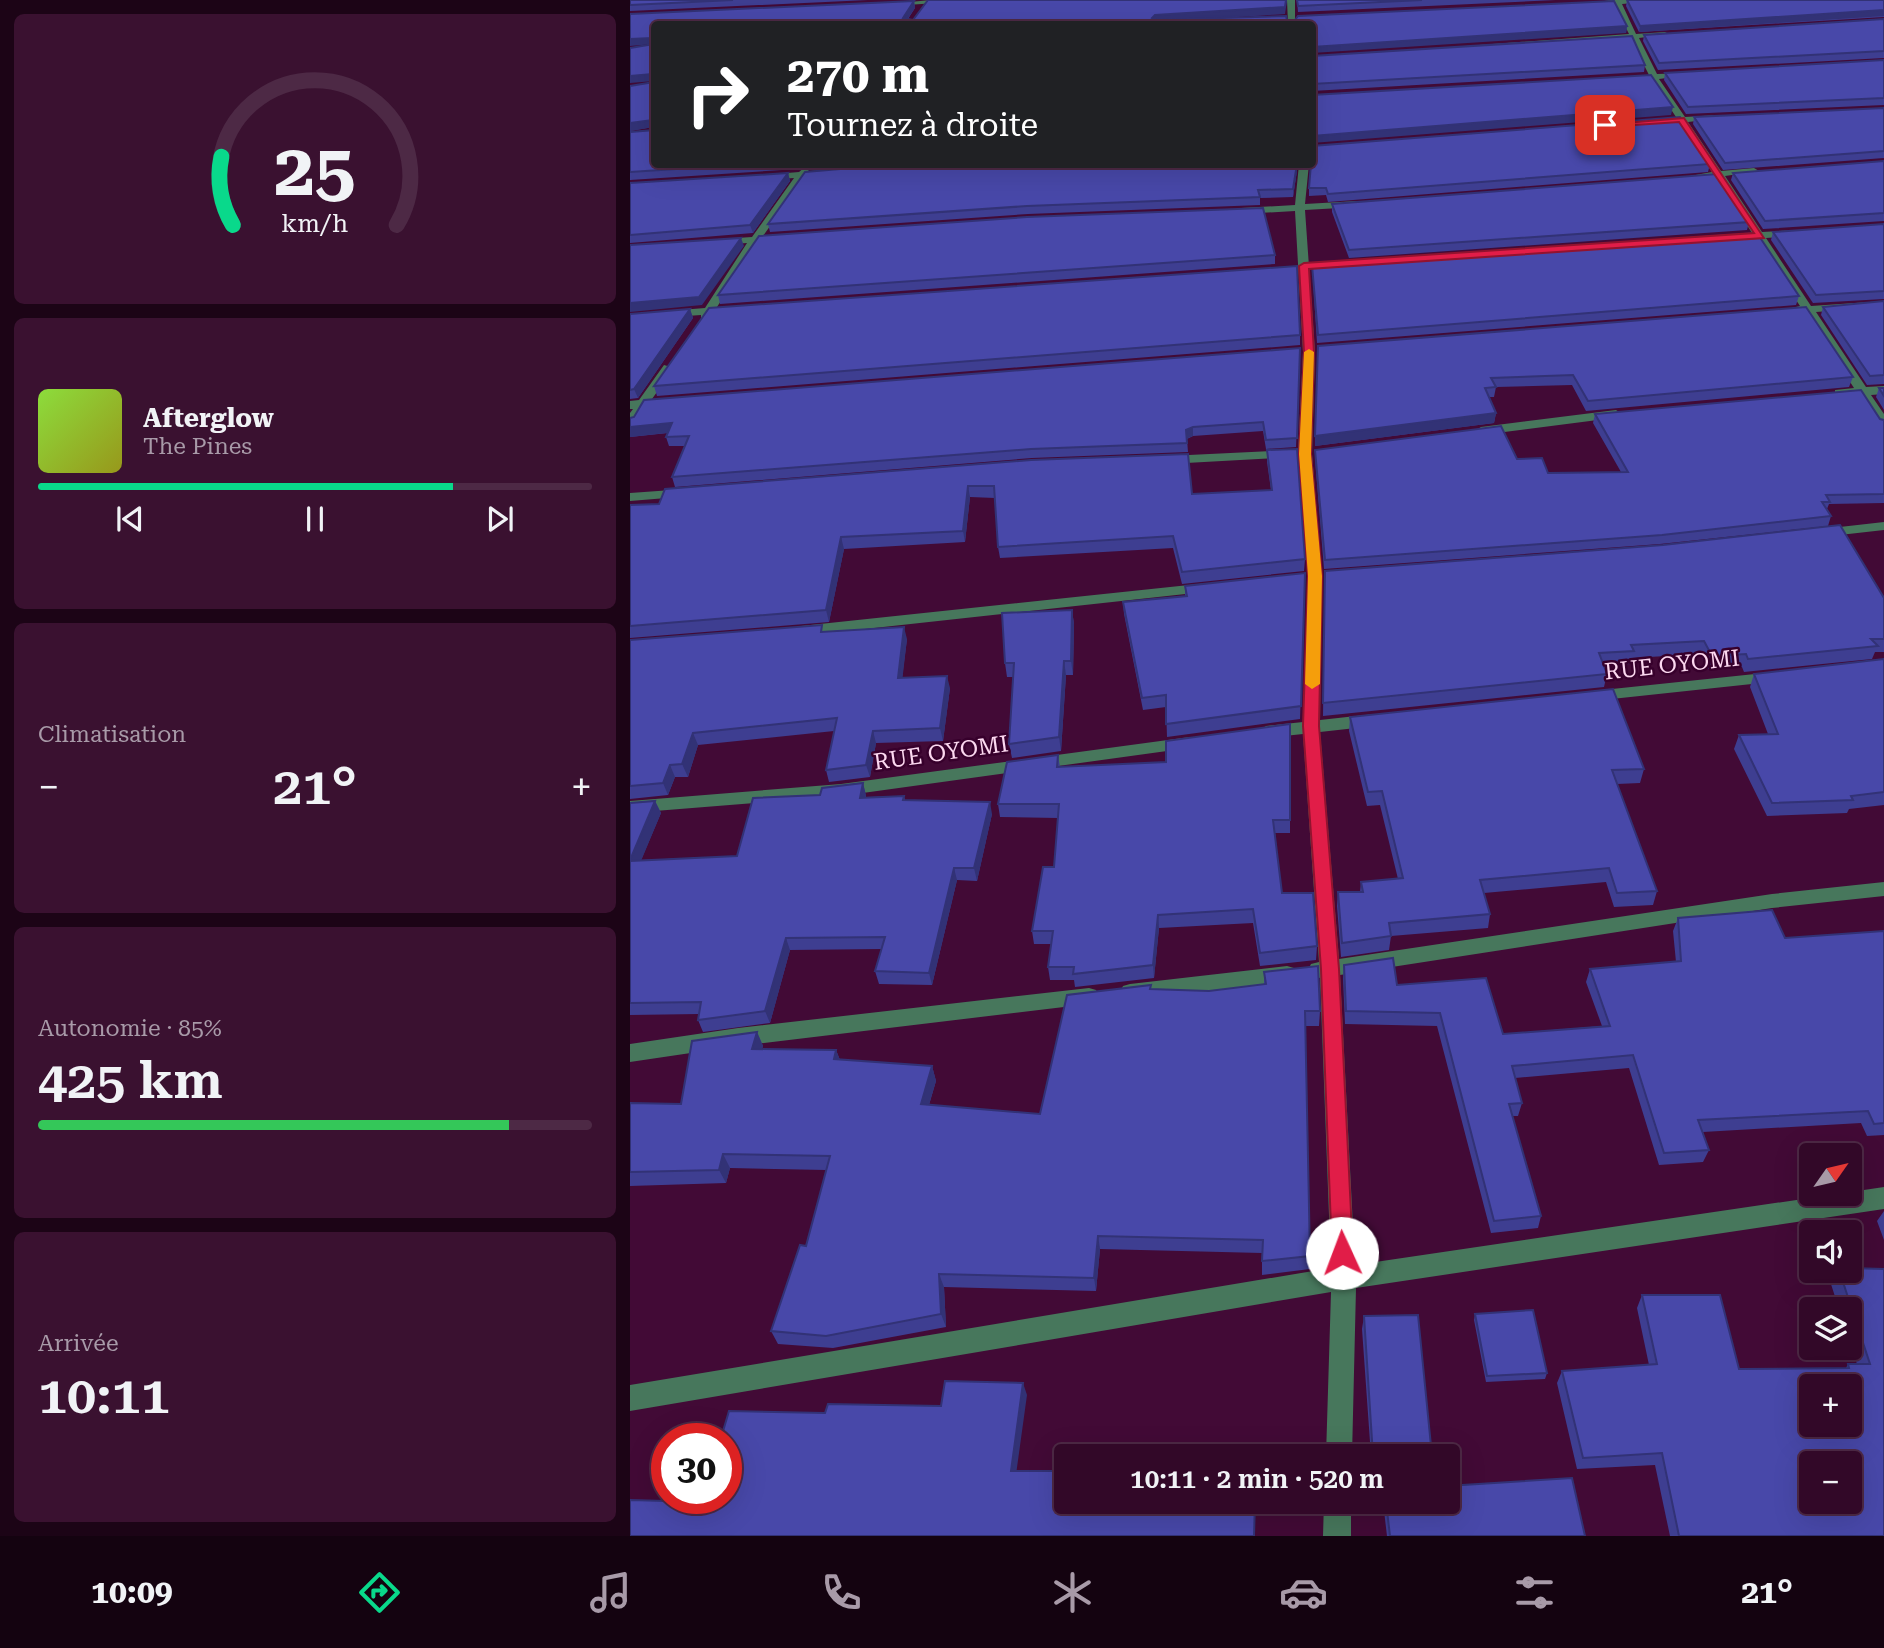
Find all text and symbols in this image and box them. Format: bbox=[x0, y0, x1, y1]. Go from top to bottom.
text: 270 m bbox=[787, 47, 929, 104]
icon: right bbox=[672, 49, 763, 140]
pin bbox=[1575, 95, 1635, 155]
text: Tournez à droite bbox=[787, 106, 1038, 144]
icon: arrive bbox=[1586, 106, 1624, 144]
text: 25 bbox=[274, 129, 356, 214]
text: km/h bbox=[282, 209, 348, 238]
text: Afterglow bbox=[143, 403, 274, 433]
text: The Pines bbox=[143, 433, 252, 460]
icon: previous bbox=[111, 500, 149, 538]
icon: pause bbox=[296, 500, 334, 538]
icon: next bbox=[481, 500, 519, 538]
street label: RUE OYOMI bbox=[1603, 644, 1741, 686]
text: Climatisation bbox=[38, 721, 186, 748]
street label: RUE OYOMI bbox=[872, 730, 1010, 776]
text: 21° bbox=[273, 756, 357, 817]
text: − bbox=[38, 765, 59, 809]
text: + bbox=[571, 765, 592, 809]
text: Autonomie · 85% bbox=[38, 1015, 222, 1042]
text: 425 km bbox=[38, 1050, 223, 1111]
north arrow bbox=[1799, 1143, 1862, 1206]
map controls bbox=[1799, 1143, 1862, 1514]
position arrow bbox=[1305, 1216, 1379, 1290]
button: sound bbox=[1799, 1220, 1862, 1283]
button: layers bbox=[1799, 1297, 1862, 1360]
text: Arrivée bbox=[38, 1330, 119, 1357]
text: 10:11 bbox=[38, 1365, 170, 1426]
button: + bbox=[1799, 1374, 1862, 1437]
speed limit sign: 30 bbox=[651, 1423, 742, 1514]
button: − bbox=[1799, 1451, 1862, 1514]
text: 10:11 · 2 min · 520 m bbox=[1130, 1464, 1384, 1494]
icon: directions bbox=[355, 1568, 404, 1617]
icon: music bbox=[586, 1568, 635, 1617]
icon: phone bbox=[817, 1568, 866, 1617]
icon: climate bbox=[1048, 1568, 1097, 1617]
icon: car bbox=[1279, 1568, 1328, 1617]
icon: filters bbox=[1510, 1568, 1559, 1617]
text: 10:09 bbox=[91, 1573, 173, 1611]
text: 21° bbox=[1741, 1573, 1793, 1611]

